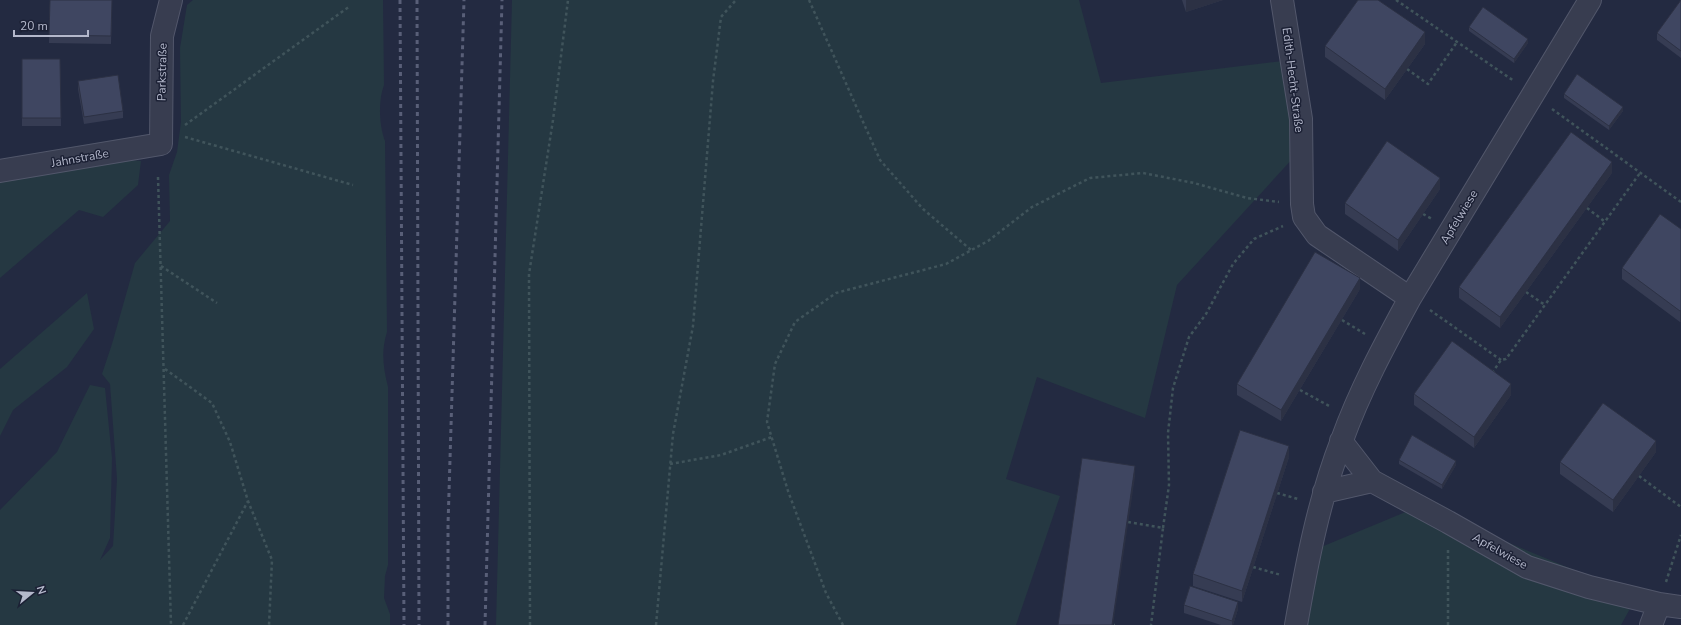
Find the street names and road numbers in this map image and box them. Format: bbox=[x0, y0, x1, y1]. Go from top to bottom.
street label: Edith-Hecht-Straße bbox=[1279, 27, 1307, 133]
street label: Parkstraße bbox=[153, 43, 171, 101]
street label: Jahnstraße bbox=[49, 145, 110, 171]
street label: Apfelwiese bbox=[1437, 187, 1481, 247]
street label: Apfelwiese bbox=[1470, 529, 1530, 573]

